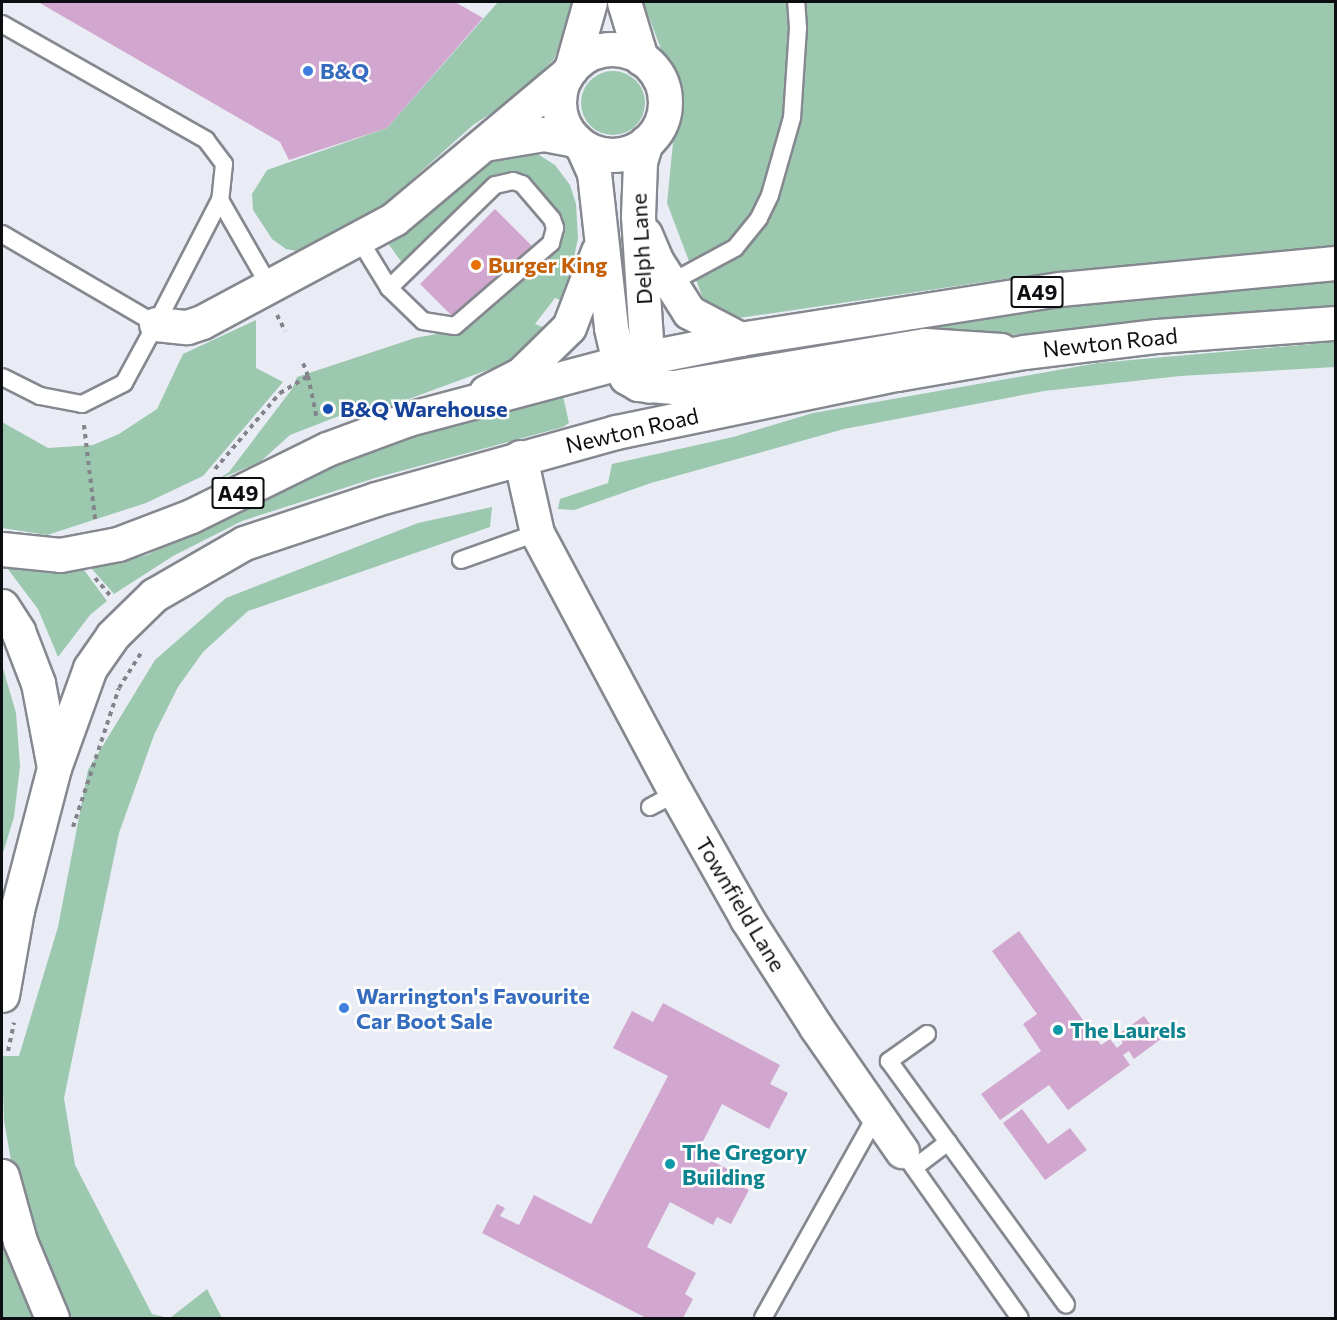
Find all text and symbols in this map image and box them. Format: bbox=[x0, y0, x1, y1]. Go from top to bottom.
place label: B&Q bbox=[320, 58, 369, 84]
marker: B&Q bbox=[301, 64, 315, 78]
street label: Delph Lane bbox=[625, 193, 657, 305]
place label: Burger King bbox=[488, 252, 607, 278]
marker: Burger King bbox=[469, 258, 483, 272]
road number: A49 bbox=[1010, 274, 1064, 310]
street label: Newton Road bbox=[1041, 322, 1179, 362]
place label: B&Q Warehouse bbox=[340, 396, 507, 422]
marker: B&Q Warehouse bbox=[321, 402, 335, 416]
street label: Newton Road bbox=[563, 402, 701, 458]
road number: A49 bbox=[211, 475, 265, 511]
street label: Townfield Lane bbox=[691, 832, 791, 976]
place label: Warrington's Favourite Car Boot Sale bbox=[356, 982, 590, 1034]
marker: Warrington's Favourite Car Boot Sale bbox=[337, 1001, 351, 1015]
place label: The Laurels bbox=[1070, 1017, 1186, 1043]
marker: The Laurels bbox=[1051, 1023, 1065, 1037]
place label: The Gregory Building bbox=[682, 1138, 807, 1190]
marker: The Gregory Building bbox=[663, 1157, 677, 1171]

